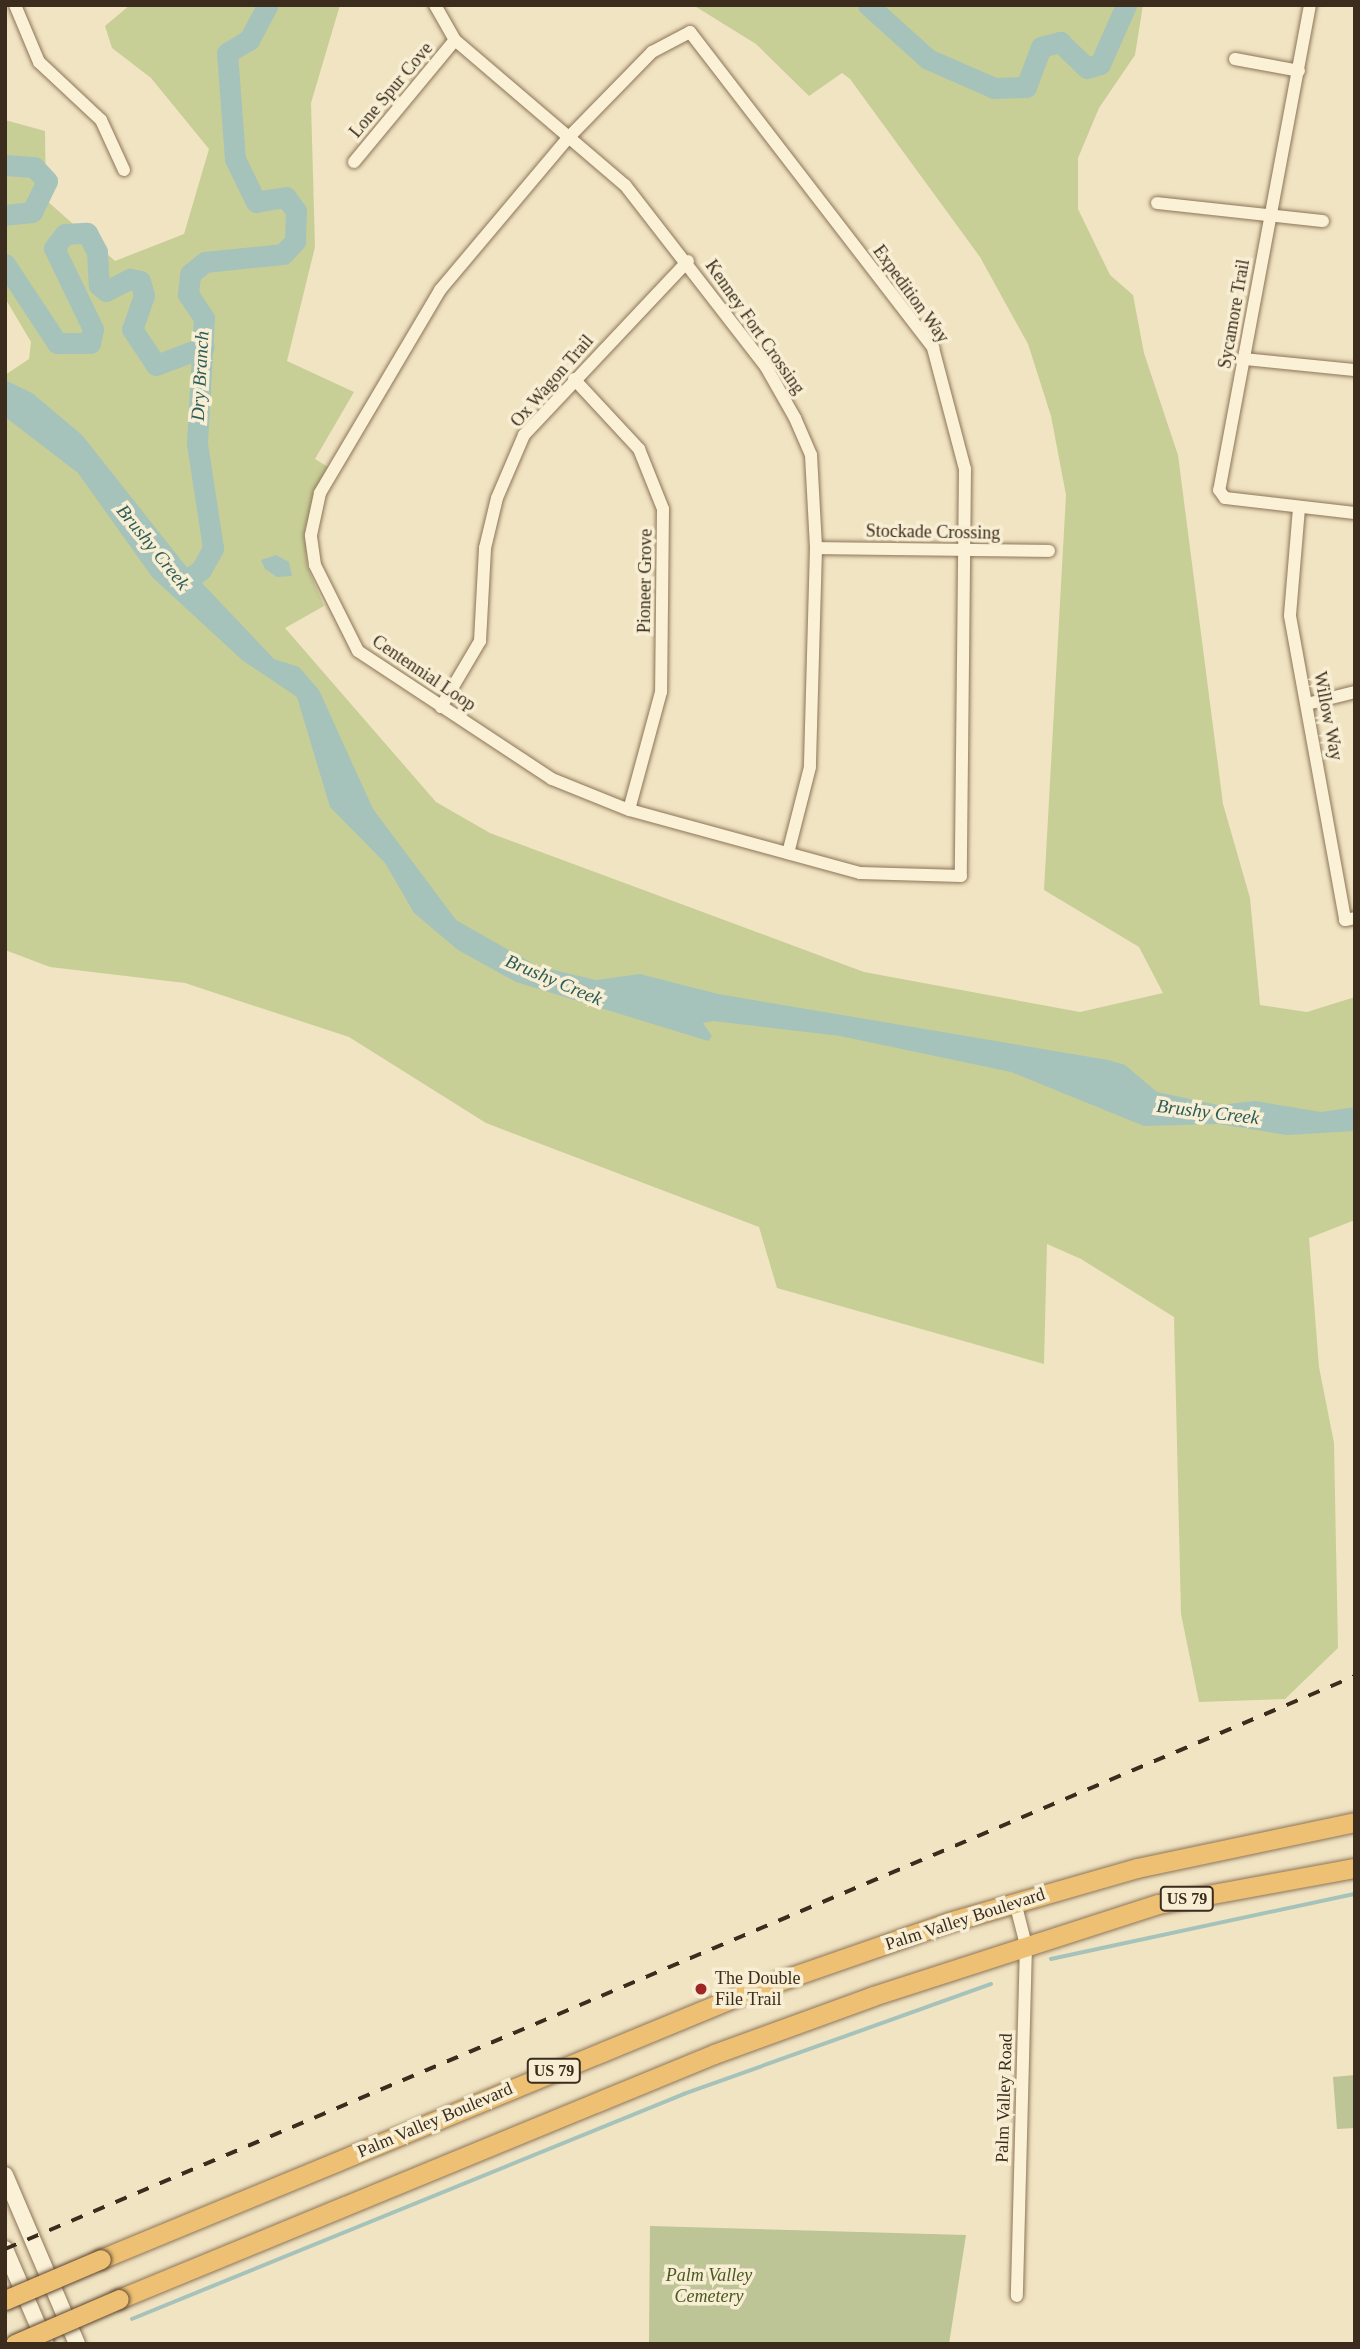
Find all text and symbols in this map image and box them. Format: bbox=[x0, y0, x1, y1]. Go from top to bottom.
street label: Lone Spur Cove bbox=[345, 38, 437, 142]
street label: Expedition Way bbox=[868, 241, 954, 347]
street label: Kenney Fort Crossing bbox=[701, 256, 809, 398]
street label: Sycamore Trail bbox=[1214, 258, 1254, 370]
water label: Dry Branch bbox=[186, 330, 214, 422]
street label: Ox Wagon Trail bbox=[506, 330, 598, 432]
water label: Brushy Creek bbox=[112, 500, 194, 594]
street label: Stockade Crossing bbox=[866, 520, 1000, 544]
street label: Pioneer Grove bbox=[633, 529, 657, 633]
street label: Centennial Loop bbox=[368, 630, 480, 716]
street label: Willow Way bbox=[1309, 670, 1347, 762]
water label: Brushy Creek bbox=[502, 949, 606, 1011]
water label: Brushy Creek bbox=[1155, 1094, 1261, 1130]
street label: Palm Valley Boulevard bbox=[882, 1883, 1048, 1955]
road number: US 79 bbox=[1159, 1886, 1215, 1912]
place label: The Double File Trail bbox=[715, 1968, 800, 2010]
marker: The Double File Trail bbox=[693, 1981, 709, 1997]
street label: Palm Valley Road bbox=[991, 2033, 1017, 2163]
road number: US 79 bbox=[526, 2058, 582, 2084]
street label: Palm Valley Boulevard bbox=[354, 2077, 516, 2163]
park label: Palm Valley Cemetery bbox=[666, 2265, 752, 2308]

